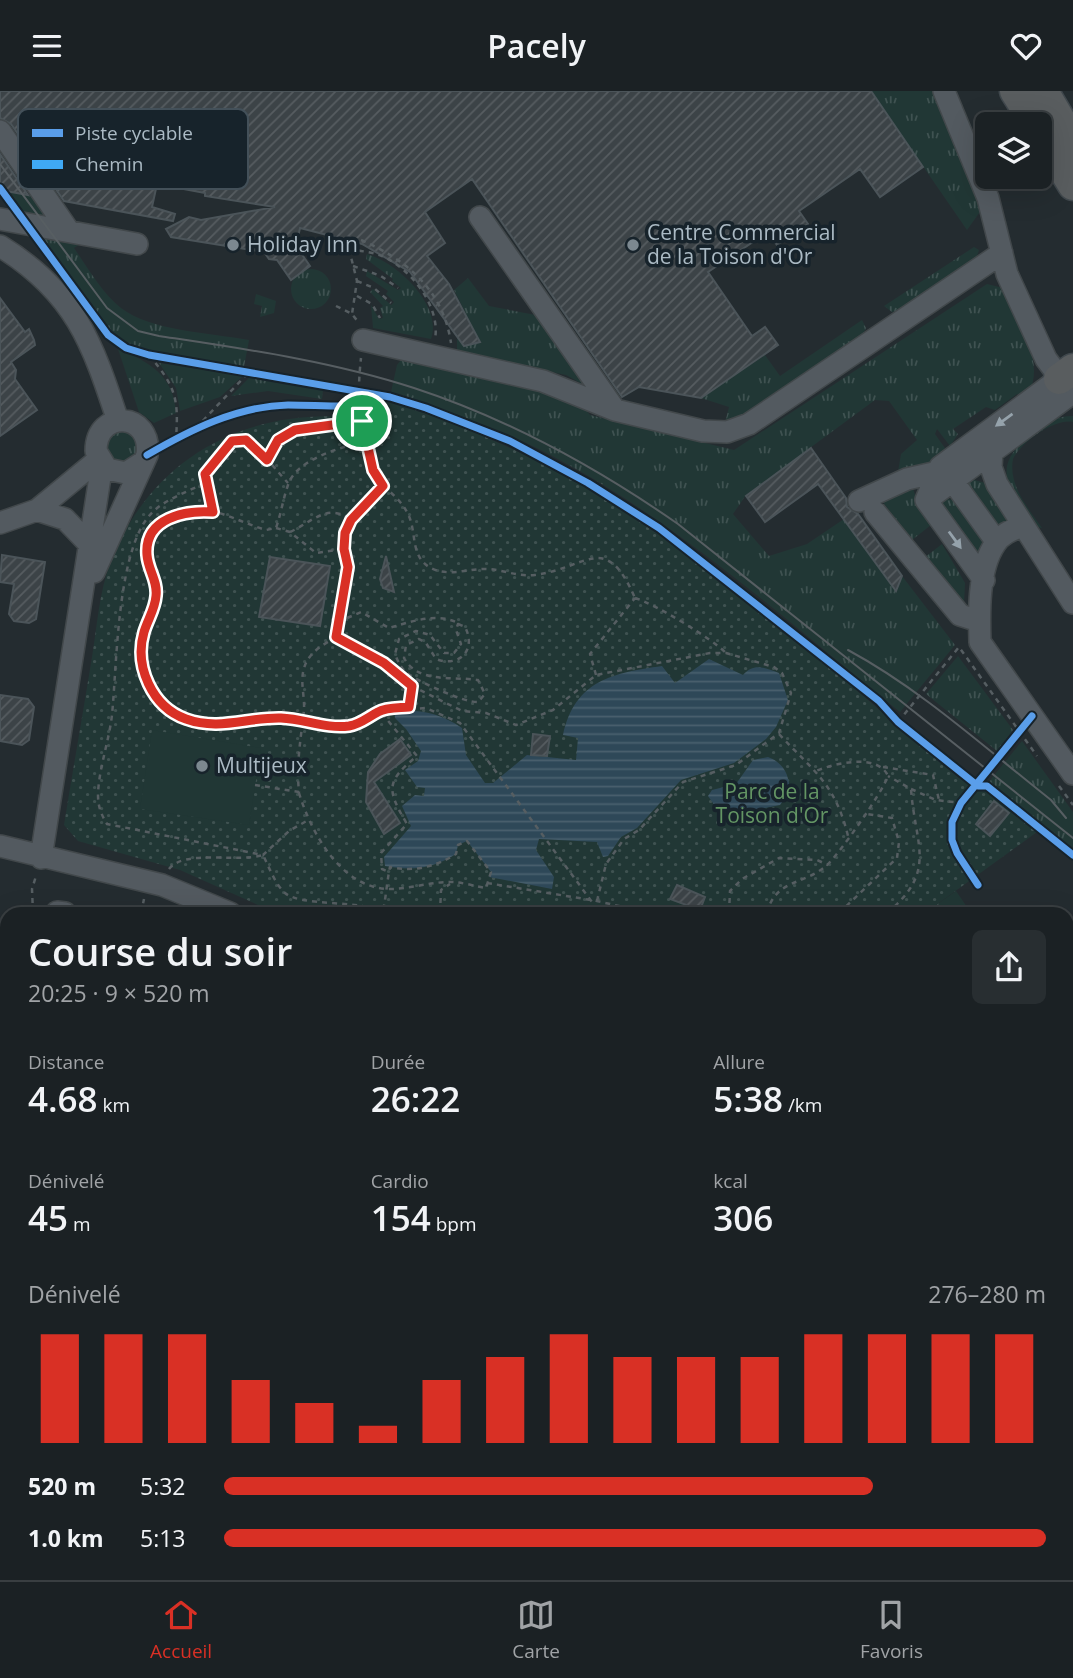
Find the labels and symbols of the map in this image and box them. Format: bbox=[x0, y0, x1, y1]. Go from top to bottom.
legend bbox=[18, 109, 248, 189]
text: Piste cyclable bbox=[75, 120, 193, 146]
text: Chemin bbox=[75, 151, 143, 177]
place label: Centre Commercial de la Toison d'Or bbox=[647, 218, 836, 270]
place label: Holiday Inn bbox=[247, 230, 358, 258]
marker: Holiday Inn bbox=[225, 237, 241, 253]
marker: Centre Commercial de la Toison d'Or bbox=[625, 237, 641, 253]
pin bbox=[332, 391, 392, 451]
one-way arrow bbox=[995, 413, 1014, 427]
one-way arrow bbox=[948, 531, 962, 549]
place label: Multijeux bbox=[216, 751, 307, 779]
marker: Multijeux bbox=[194, 758, 210, 774]
park label: Parc de la Toison d'Or bbox=[716, 777, 829, 829]

